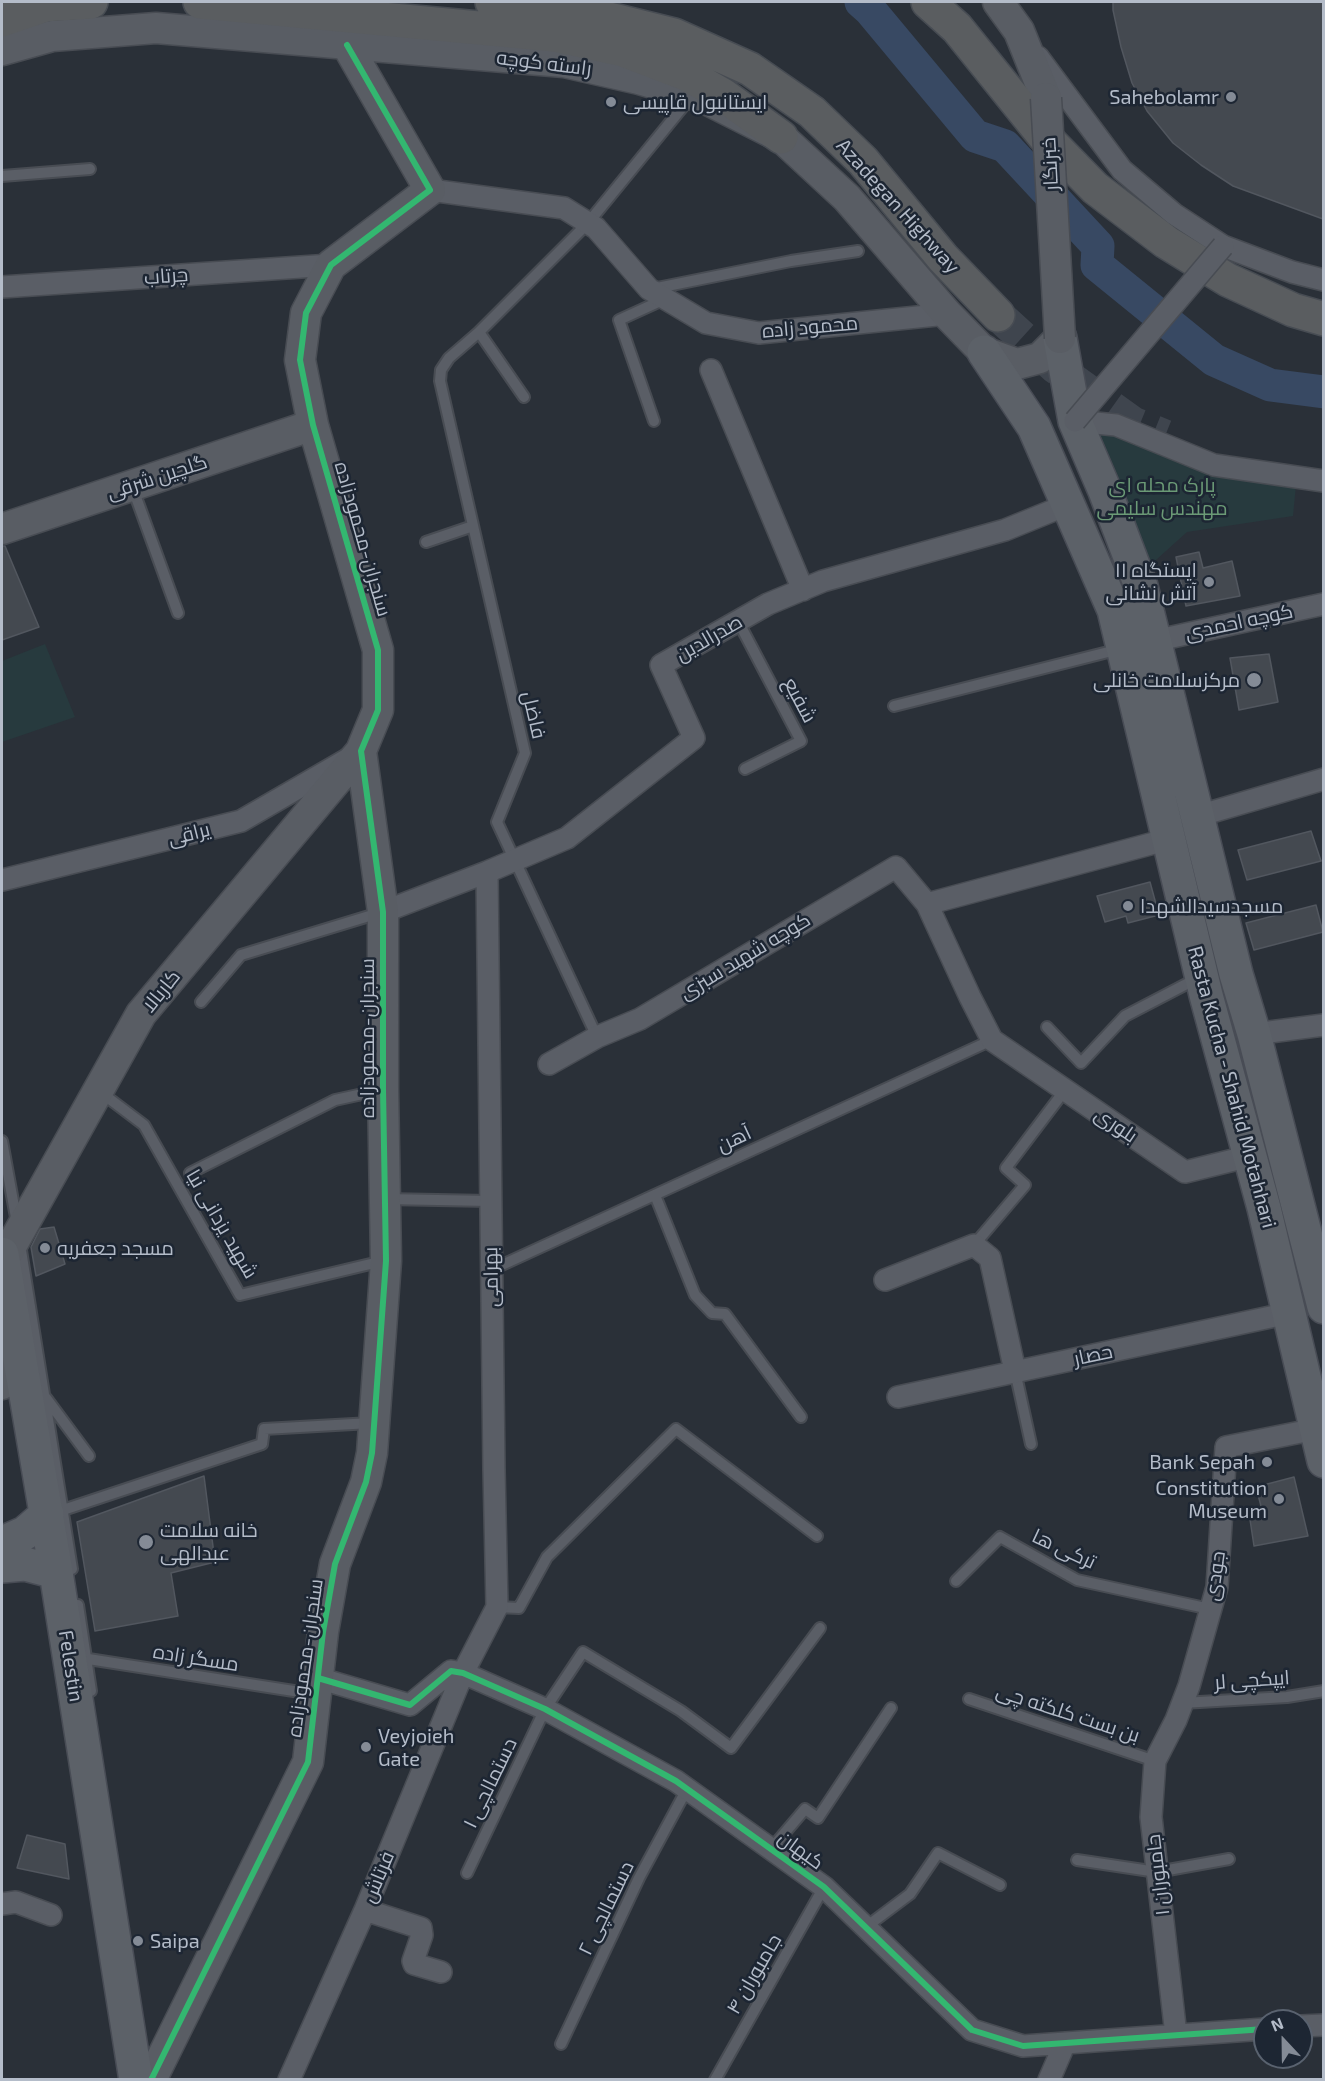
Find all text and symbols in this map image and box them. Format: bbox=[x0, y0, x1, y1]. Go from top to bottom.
street label: راسته کوچه bbox=[495, 45, 593, 81]
place label: Sahebolamr bbox=[1109, 85, 1219, 109]
place label: ایستانبول قاپیسی bbox=[623, 90, 767, 114]
marker: Sahebolamr bbox=[1224, 90, 1238, 104]
marker: ایستانبول قاپیسی bbox=[604, 95, 618, 109]
street label: Azadegan Highway bbox=[831, 134, 965, 278]
street label: خبرنگار bbox=[1037, 137, 1063, 191]
street label: چرتاب bbox=[143, 262, 189, 290]
street label: محمود زاده bbox=[761, 311, 859, 343]
street label: گلچین شرقی bbox=[104, 450, 210, 504]
street label: سنجران-محمودزاده bbox=[329, 459, 397, 619]
park label: پارک محله ای مهندس سلیمی bbox=[1096, 473, 1228, 520]
place label: ایستگاه ۱۱ آتش نشانی bbox=[1105, 558, 1197, 605]
marker: ایستگاه ۱۱ آتش نشانی bbox=[1202, 575, 1216, 589]
street label: کوچه احمدی bbox=[1183, 599, 1295, 645]
street label: صدرالدین bbox=[671, 609, 747, 667]
place label: مرکزسلامت خانلی bbox=[1093, 668, 1240, 692]
marker: مرکزسلامت خانلی bbox=[1245, 671, 1263, 689]
street label: شفیع bbox=[778, 673, 822, 727]
street label: فاضل bbox=[517, 689, 551, 741]
street label: یراقی bbox=[165, 817, 213, 851]
place label: مسجدسیدالشهدا bbox=[1140, 894, 1283, 918]
marker: مسجدسیدالشهدا bbox=[1121, 899, 1135, 913]
street label: کوچه شهید سبزی bbox=[675, 908, 815, 1004]
street label: Rasta Kucha - Shahid Motahhari bbox=[1183, 943, 1281, 1231]
street label: سنجران-محمودزاده bbox=[355, 958, 379, 1118]
street label: کاربالا bbox=[137, 965, 185, 1017]
street label: بلوری bbox=[1090, 1102, 1142, 1148]
street label: آهن bbox=[713, 1121, 755, 1157]
street label: شهید یزدانی نیا bbox=[181, 1165, 263, 1283]
place label: مسجد جعفریه bbox=[57, 1236, 174, 1260]
marker: مسجد جعفریه bbox=[38, 1241, 52, 1255]
street label: بهرامی bbox=[478, 1247, 504, 1307]
street label: حصار bbox=[1071, 1339, 1115, 1371]
place label: Bank Sepah bbox=[1149, 1450, 1255, 1474]
marker: Bank Sepah bbox=[1260, 1455, 1274, 1469]
place label: Constitution Museum bbox=[1155, 1476, 1267, 1523]
marker: Constitution Museum bbox=[1272, 1492, 1286, 1506]
place label: خانه سلامت عبدالهی bbox=[160, 1518, 257, 1565]
street label: ترکی ها bbox=[1028, 1524, 1100, 1574]
marker: خانه سلامت عبدالهی bbox=[137, 1533, 155, 1551]
street label: جودی bbox=[1200, 1549, 1230, 1603]
street label: سنجران-محمودزاده bbox=[282, 1577, 328, 1739]
street label: Felestin bbox=[53, 1628, 89, 1704]
street label: مسگر زاده bbox=[151, 1639, 241, 1677]
street label: ایپکچی لر bbox=[1214, 1665, 1290, 1695]
street label: بن بست کلکته چی bbox=[993, 1678, 1143, 1748]
place label: Veyjoieh Gate bbox=[378, 1724, 454, 1771]
street label: دستمالچی ۱ bbox=[458, 1734, 522, 1832]
marker: Veyjoieh Gate bbox=[359, 1740, 373, 1754]
street label: کیهان bbox=[773, 1825, 829, 1875]
street label: جامبوران ۱ bbox=[1141, 1833, 1175, 1917]
street label: فرتاش bbox=[356, 1848, 400, 1906]
street label: دستمالچی ۲ bbox=[573, 1857, 639, 1959]
place label: Saipa bbox=[150, 1929, 200, 1953]
street label: جامبوران ۴ bbox=[721, 1929, 787, 2019]
marker: Saipa bbox=[131, 1934, 145, 1948]
north arrow bbox=[1253, 2009, 1313, 2069]
text: N bbox=[1268, 2013, 1286, 2035]

